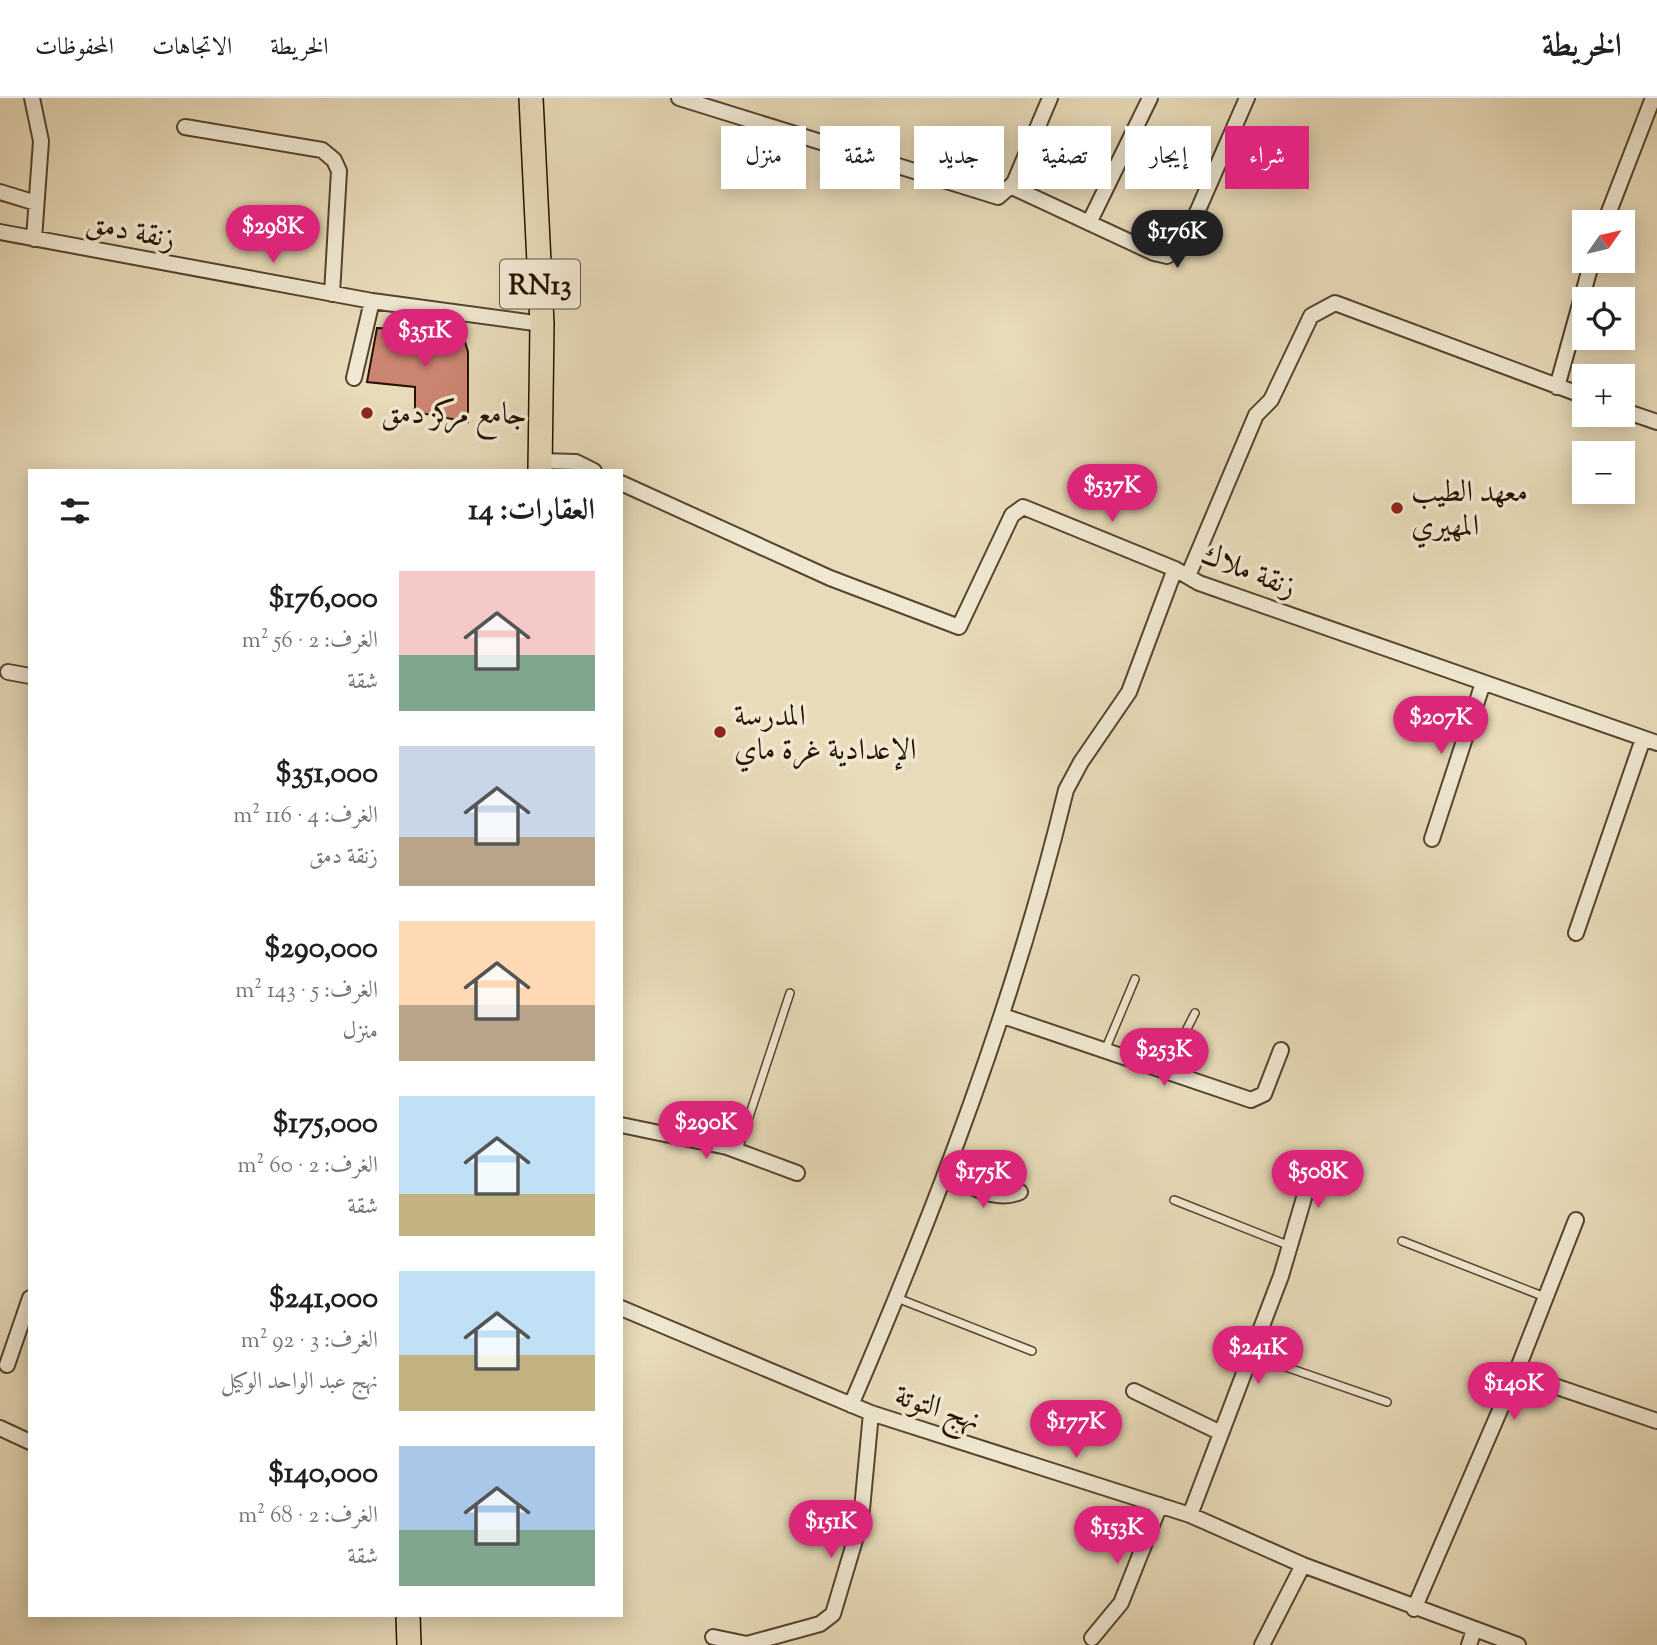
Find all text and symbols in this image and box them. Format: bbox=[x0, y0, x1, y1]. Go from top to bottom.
text: الخريطة bbox=[1542, 24, 1622, 72]
text: المحفوظات bbox=[35, 31, 114, 65]
text: الاتجاهات bbox=[152, 31, 232, 65]
text: الخريطة bbox=[270, 31, 329, 65]
chip: منزل bbox=[721, 126, 806, 189]
chip: شقة bbox=[820, 126, 900, 189]
chip: جديد bbox=[914, 126, 1004, 189]
chip: تصفية bbox=[1018, 126, 1111, 189]
chip: إيجار bbox=[1125, 126, 1211, 189]
chip: شراء bbox=[1225, 126, 1309, 189]
street label: زنقة دمق bbox=[82, 203, 179, 262]
pin: $298K bbox=[224, 206, 322, 265]
north arrow bbox=[1572, 210, 1634, 273]
map controls bbox=[1572, 210, 1635, 504]
text: $298K bbox=[242, 211, 304, 244]
pin: $176K bbox=[1128, 211, 1226, 270]
text: $176K bbox=[1147, 216, 1207, 249]
road number: RN13 bbox=[500, 260, 580, 308]
button: locate bbox=[1572, 287, 1635, 350]
pin: $351K bbox=[376, 310, 474, 369]
text: $351K bbox=[398, 315, 452, 348]
button: + bbox=[1572, 364, 1635, 427]
place label: جامع مركز دمق bbox=[381, 394, 527, 440]
marker: جامع مركز دمق bbox=[359, 405, 375, 421]
button: − bbox=[1572, 441, 1635, 504]
pin: $537K bbox=[1063, 464, 1161, 524]
text: $537K bbox=[1083, 470, 1141, 503]
place label: معهد الطيب المهيري bbox=[1411, 472, 1528, 549]
text: العقارات: 14 bbox=[468, 490, 595, 533]
icon: filters bbox=[56, 492, 94, 530]
marker: معهد الطيب المهيري bbox=[1389, 500, 1405, 516]
street label: زنقة ملاك bbox=[1194, 535, 1302, 610]
text: $176,000 bbox=[268, 578, 378, 621]
icon: home bbox=[455, 599, 539, 683]
text: الغرف: 2 · 56 m² bbox=[242, 625, 378, 658]
text: شقة bbox=[348, 666, 378, 699]
place label: المدرسة الإعدادية غرة ماي bbox=[734, 696, 917, 773]
pin: $207K bbox=[1392, 696, 1490, 756]
text: $207K bbox=[1409, 702, 1473, 735]
marker: المدرسة الإعدادية غرة ماي bbox=[712, 724, 728, 740]
text: $351,000 bbox=[275, 753, 378, 796]
icon: home bbox=[455, 774, 539, 858]
text: الغرف: 4 · 116 m² bbox=[233, 800, 378, 833]
text: زنقة دمق bbox=[309, 841, 378, 874]
text: $290,000 bbox=[264, 928, 378, 971]
icon: home bbox=[455, 949, 539, 1033]
text: الغرف: 5 · 143 m² bbox=[235, 975, 378, 1008]
text: منزل bbox=[343, 1016, 378, 1049]
pin: $253K bbox=[1115, 1028, 1213, 1088]
text: $253K bbox=[1136, 1034, 1192, 1067]
pin: $290K bbox=[657, 1102, 755, 1161]
text: $175,000 bbox=[272, 1103, 378, 1146]
text: $290K bbox=[674, 1107, 738, 1140]
icon: home bbox=[455, 1124, 539, 1208]
text: الغرف: 2 · 60 m² bbox=[238, 1150, 378, 1183]
pin: $175K bbox=[934, 1150, 1032, 1210]
pin: $508K bbox=[1269, 1150, 1367, 1210]
text: $175K bbox=[955, 1156, 1011, 1189]
text: $508K bbox=[1288, 1156, 1348, 1189]
text: شقة bbox=[348, 1191, 378, 1224]
text: $241,000 bbox=[268, 1278, 378, 1321]
icon: home bbox=[455, 1299, 539, 1383]
text: الغرف: 3 · 92 m² bbox=[241, 1325, 378, 1358]
pin: $241K bbox=[1209, 1326, 1307, 1386]
text: $241K bbox=[1228, 1332, 1288, 1365]
pin: $140K bbox=[1465, 1362, 1563, 1422]
text: نهج عبد الواحد الوكيل bbox=[221, 1366, 378, 1399]
text: $140K bbox=[1484, 1368, 1544, 1401]
street label: نهج التوتة bbox=[888, 1375, 986, 1446]
pin: $177K bbox=[1027, 1400, 1125, 1460]
text: $177K bbox=[1046, 1406, 1106, 1439]
text: $140,000 bbox=[268, 1453, 378, 1496]
icon: home bbox=[455, 1474, 539, 1558]
text: الغرف: 2 · 68 m² bbox=[238, 1500, 378, 1533]
pin: $151K bbox=[782, 1500, 880, 1560]
text: $151K bbox=[805, 1506, 857, 1539]
pin: $153K bbox=[1068, 1506, 1166, 1566]
text: $153K bbox=[1090, 1512, 1144, 1545]
text: شقة bbox=[348, 1541, 378, 1574]

